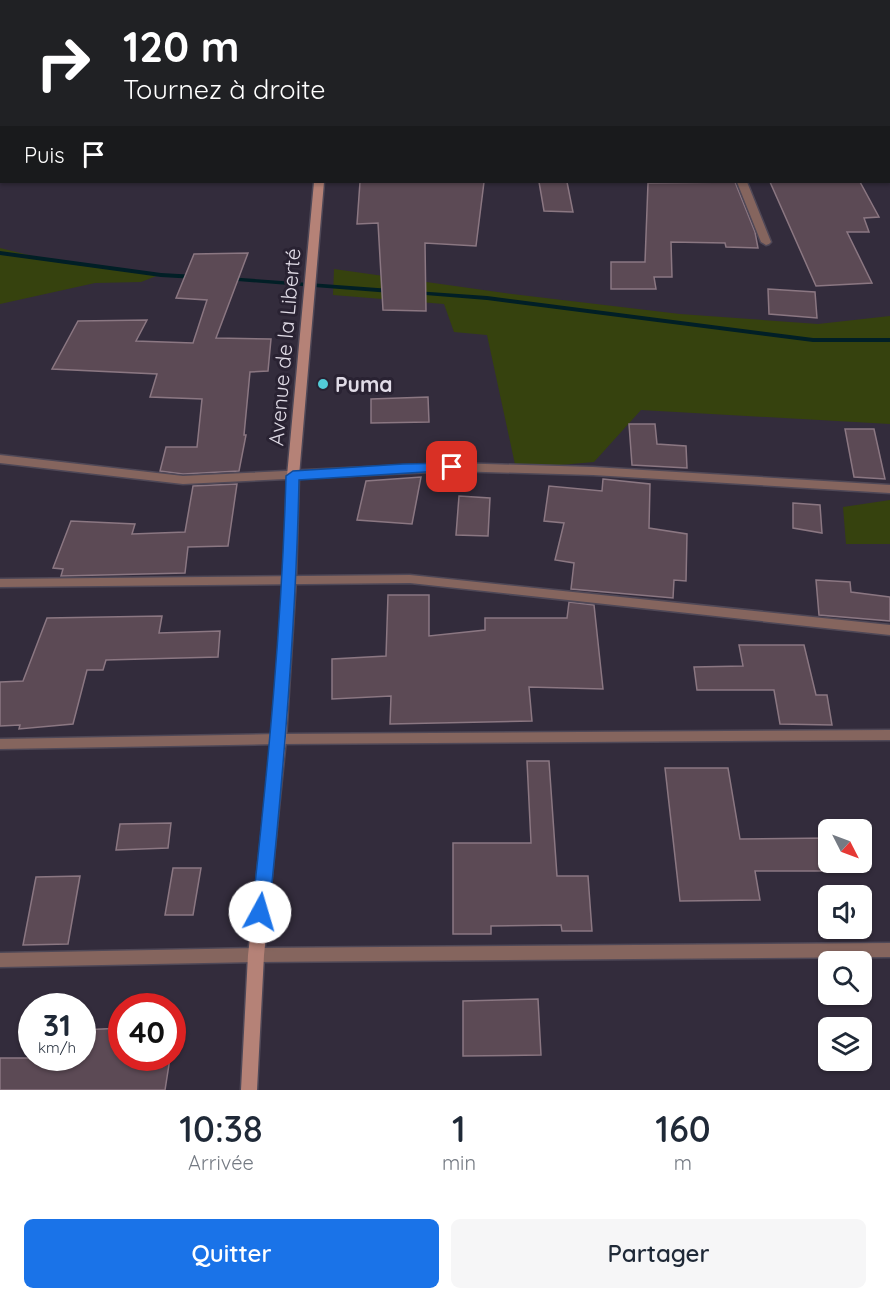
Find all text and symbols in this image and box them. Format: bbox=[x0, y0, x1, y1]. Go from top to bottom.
text: 120 m bbox=[123, 20, 240, 73]
icon: right bbox=[24, 24, 102, 102]
text: Tournez à droite bbox=[123, 72, 326, 106]
icon: arrive bbox=[77, 138, 110, 171]
text: Puis bbox=[24, 141, 65, 169]
street label: Avenue de la Liberté bbox=[262, 247, 306, 447]
place label: Puma bbox=[335, 371, 392, 397]
marker: Puma bbox=[316, 377, 330, 391]
pin bbox=[426, 441, 477, 492]
icon: arrive bbox=[435, 450, 468, 483]
north arrow bbox=[818, 819, 872, 873]
map controls bbox=[818, 819, 872, 1071]
position arrow bbox=[228, 880, 292, 944]
button: sound bbox=[818, 885, 872, 939]
button: search bbox=[818, 951, 872, 1005]
speed limit sign: 40 bbox=[108, 993, 186, 1071]
text: 31 bbox=[43, 1006, 71, 1044]
button: layers bbox=[818, 1017, 872, 1071]
text: km/h bbox=[38, 1038, 76, 1057]
text: 10:38 bbox=[179, 1106, 263, 1151]
text: 1 bbox=[452, 1106, 466, 1151]
text: 160 bbox=[655, 1106, 711, 1151]
text: Arrivée bbox=[188, 1150, 254, 1175]
text: min bbox=[442, 1150, 476, 1175]
text: m bbox=[674, 1150, 692, 1175]
button: Quitter bbox=[24, 1219, 439, 1288]
button: Partager bbox=[451, 1219, 866, 1288]

